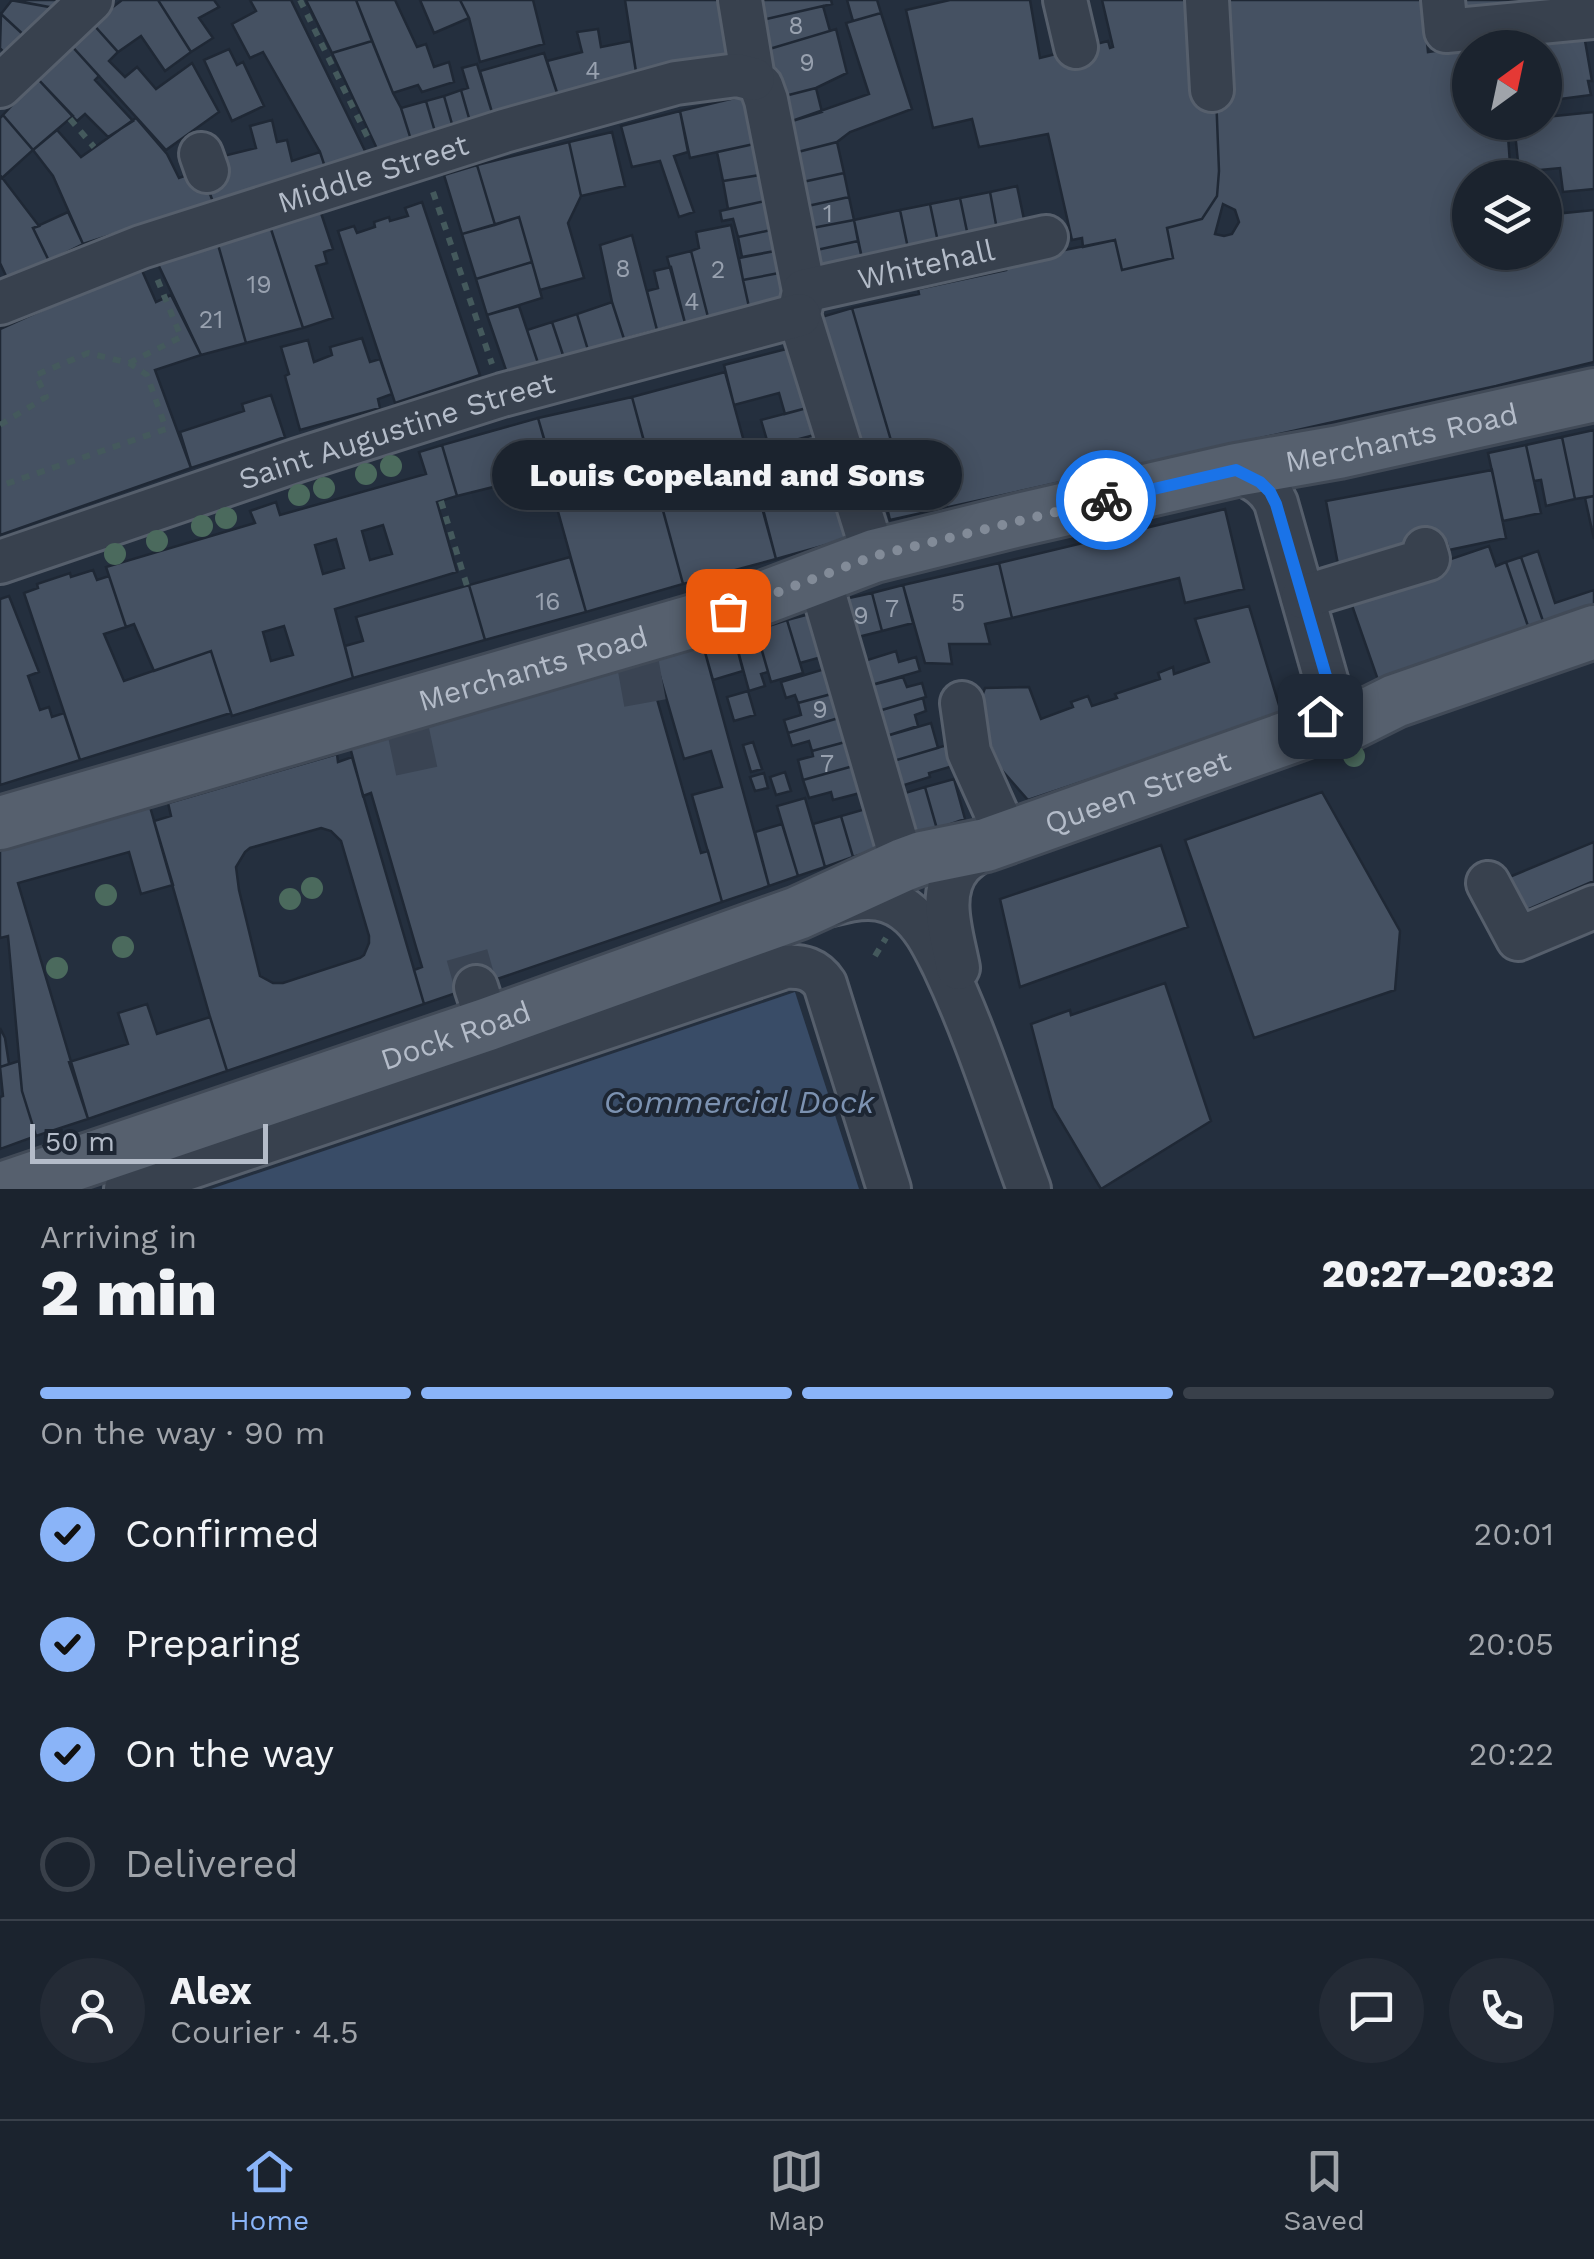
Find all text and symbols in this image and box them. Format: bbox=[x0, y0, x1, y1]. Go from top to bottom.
house number: 8 bbox=[788, 11, 804, 40]
north arrow bbox=[1452, 30, 1562, 140]
map controls bbox=[1452, 30, 1562, 270]
house number: 9 bbox=[799, 48, 815, 77]
house number: 4 bbox=[585, 56, 601, 85]
street label: Middle Street bbox=[273, 126, 473, 220]
button: layers bbox=[1452, 160, 1562, 270]
house number: 1 bbox=[823, 199, 833, 228]
street label: Whitehall bbox=[854, 232, 998, 296]
house number: 8 bbox=[615, 254, 631, 283]
house number: 2 bbox=[711, 255, 725, 284]
house number: 19 bbox=[246, 270, 272, 299]
house number: 4 bbox=[684, 287, 700, 316]
house number: 21 bbox=[199, 305, 223, 334]
street label: Saint Augustine Street bbox=[234, 364, 559, 497]
street label: Merchants Road bbox=[1282, 395, 1521, 479]
callout: Louis Copeland and Sons bbox=[493, 441, 963, 511]
courier bbox=[1056, 450, 1156, 550]
text: Louis Copeland and Sons bbox=[529, 456, 925, 494]
icon: bike bbox=[1079, 473, 1134, 528]
pin bbox=[686, 569, 771, 654]
icon: bag bbox=[701, 584, 756, 639]
house number: 16 bbox=[536, 587, 560, 616]
house number: 5 bbox=[951, 588, 965, 617]
house number: 7 bbox=[885, 594, 899, 623]
house number: 9 bbox=[853, 601, 869, 630]
street label: Merchants Road bbox=[414, 618, 652, 718]
pin bbox=[1278, 674, 1363, 759]
icon: home bbox=[1293, 689, 1348, 744]
house number: 9 bbox=[812, 695, 828, 724]
street label: Queen Street bbox=[1040, 742, 1235, 840]
house number: 7 bbox=[820, 749, 834, 778]
street label: Dock Road bbox=[376, 993, 535, 1077]
water label: Commercial Dock bbox=[603, 1083, 876, 1121]
scale bar bbox=[30, 1119, 268, 1164]
text: 50 m bbox=[45, 1125, 115, 1158]
text: Arriving in bbox=[40, 1218, 197, 1256]
text: 20:27–20:32 bbox=[1322, 1252, 1554, 1296]
text: 2 min bbox=[40, 1255, 217, 1331]
text: On the way · 90 m bbox=[40, 1414, 325, 1452]
icon: check bbox=[40, 1507, 95, 1562]
text: Confirmed bbox=[125, 1512, 320, 1556]
text: 20:01 bbox=[1474, 1515, 1554, 1553]
icon: check bbox=[40, 1617, 95, 1672]
text: Preparing bbox=[125, 1622, 300, 1666]
text: 20:05 bbox=[1467, 1625, 1554, 1663]
icon: check bbox=[40, 1727, 95, 1782]
text: On the way bbox=[125, 1732, 334, 1776]
text: 20:22 bbox=[1469, 1735, 1554, 1773]
text: Delivered bbox=[125, 1842, 298, 1886]
button: person bbox=[40, 1958, 145, 2063]
button: chat bbox=[1319, 1958, 1424, 2063]
button: phone bbox=[1449, 1958, 1554, 2063]
text: Alex bbox=[170, 1969, 252, 2013]
text: Courier · 4.5 bbox=[170, 2013, 359, 2051]
tab: Home bbox=[229, 2144, 309, 2237]
tab: Map bbox=[768, 2144, 825, 2237]
tab: Saved bbox=[1283, 2144, 1365, 2237]

